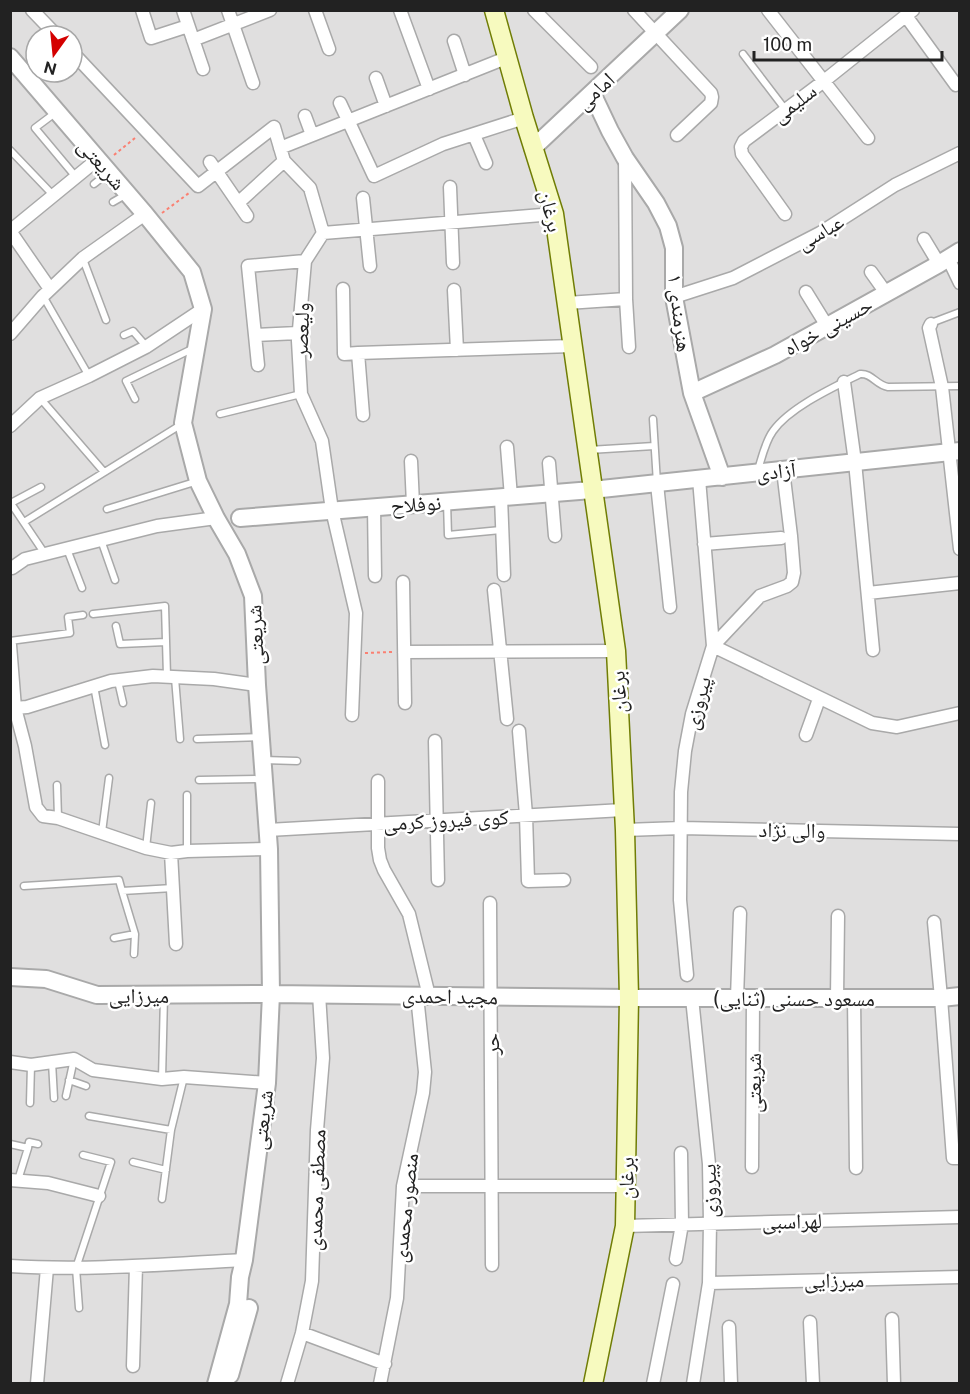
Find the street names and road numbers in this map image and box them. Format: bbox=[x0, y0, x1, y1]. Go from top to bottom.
street label: امامی bbox=[570, 67, 620, 116]
street label: سلیمی bbox=[767, 78, 822, 129]
street label: شریعتی bbox=[72, 133, 131, 196]
street label: برغان bbox=[534, 187, 568, 235]
street label: عباسی bbox=[792, 208, 849, 256]
street label: هنرمندی ۱ bbox=[663, 273, 697, 353]
street label: حسینی خواه bbox=[779, 291, 877, 361]
street label: ولیعصر bbox=[288, 302, 314, 359]
street label: آزادی bbox=[755, 456, 798, 486]
street label: نوفلاح bbox=[390, 490, 442, 519]
street label: شریعتی bbox=[241, 604, 270, 666]
street label: برغان bbox=[604, 670, 632, 714]
street label: پیروزی bbox=[678, 674, 716, 732]
street label: کوی فیروز کرمی bbox=[383, 804, 510, 837]
street label: والی نژاد bbox=[758, 817, 826, 844]
street label: میرزایی bbox=[109, 983, 169, 1009]
street label: مجید احمدی bbox=[402, 983, 498, 1009]
street label: مسعود حسنی (ثنایی) bbox=[713, 986, 875, 1012]
street label: حر bbox=[479, 1033, 504, 1056]
street label: شریعتی bbox=[741, 1053, 767, 1113]
street label: شریعتی bbox=[246, 1089, 279, 1152]
street label: مصطفی محمدی bbox=[301, 1129, 332, 1251]
street label: منصور محمدی bbox=[387, 1152, 423, 1264]
street label: برغان bbox=[613, 1157, 639, 1199]
street label: پیروزی bbox=[696, 1163, 723, 1219]
street label: لهراسبی bbox=[762, 1208, 822, 1235]
street label: میرزایی bbox=[804, 1267, 864, 1294]

